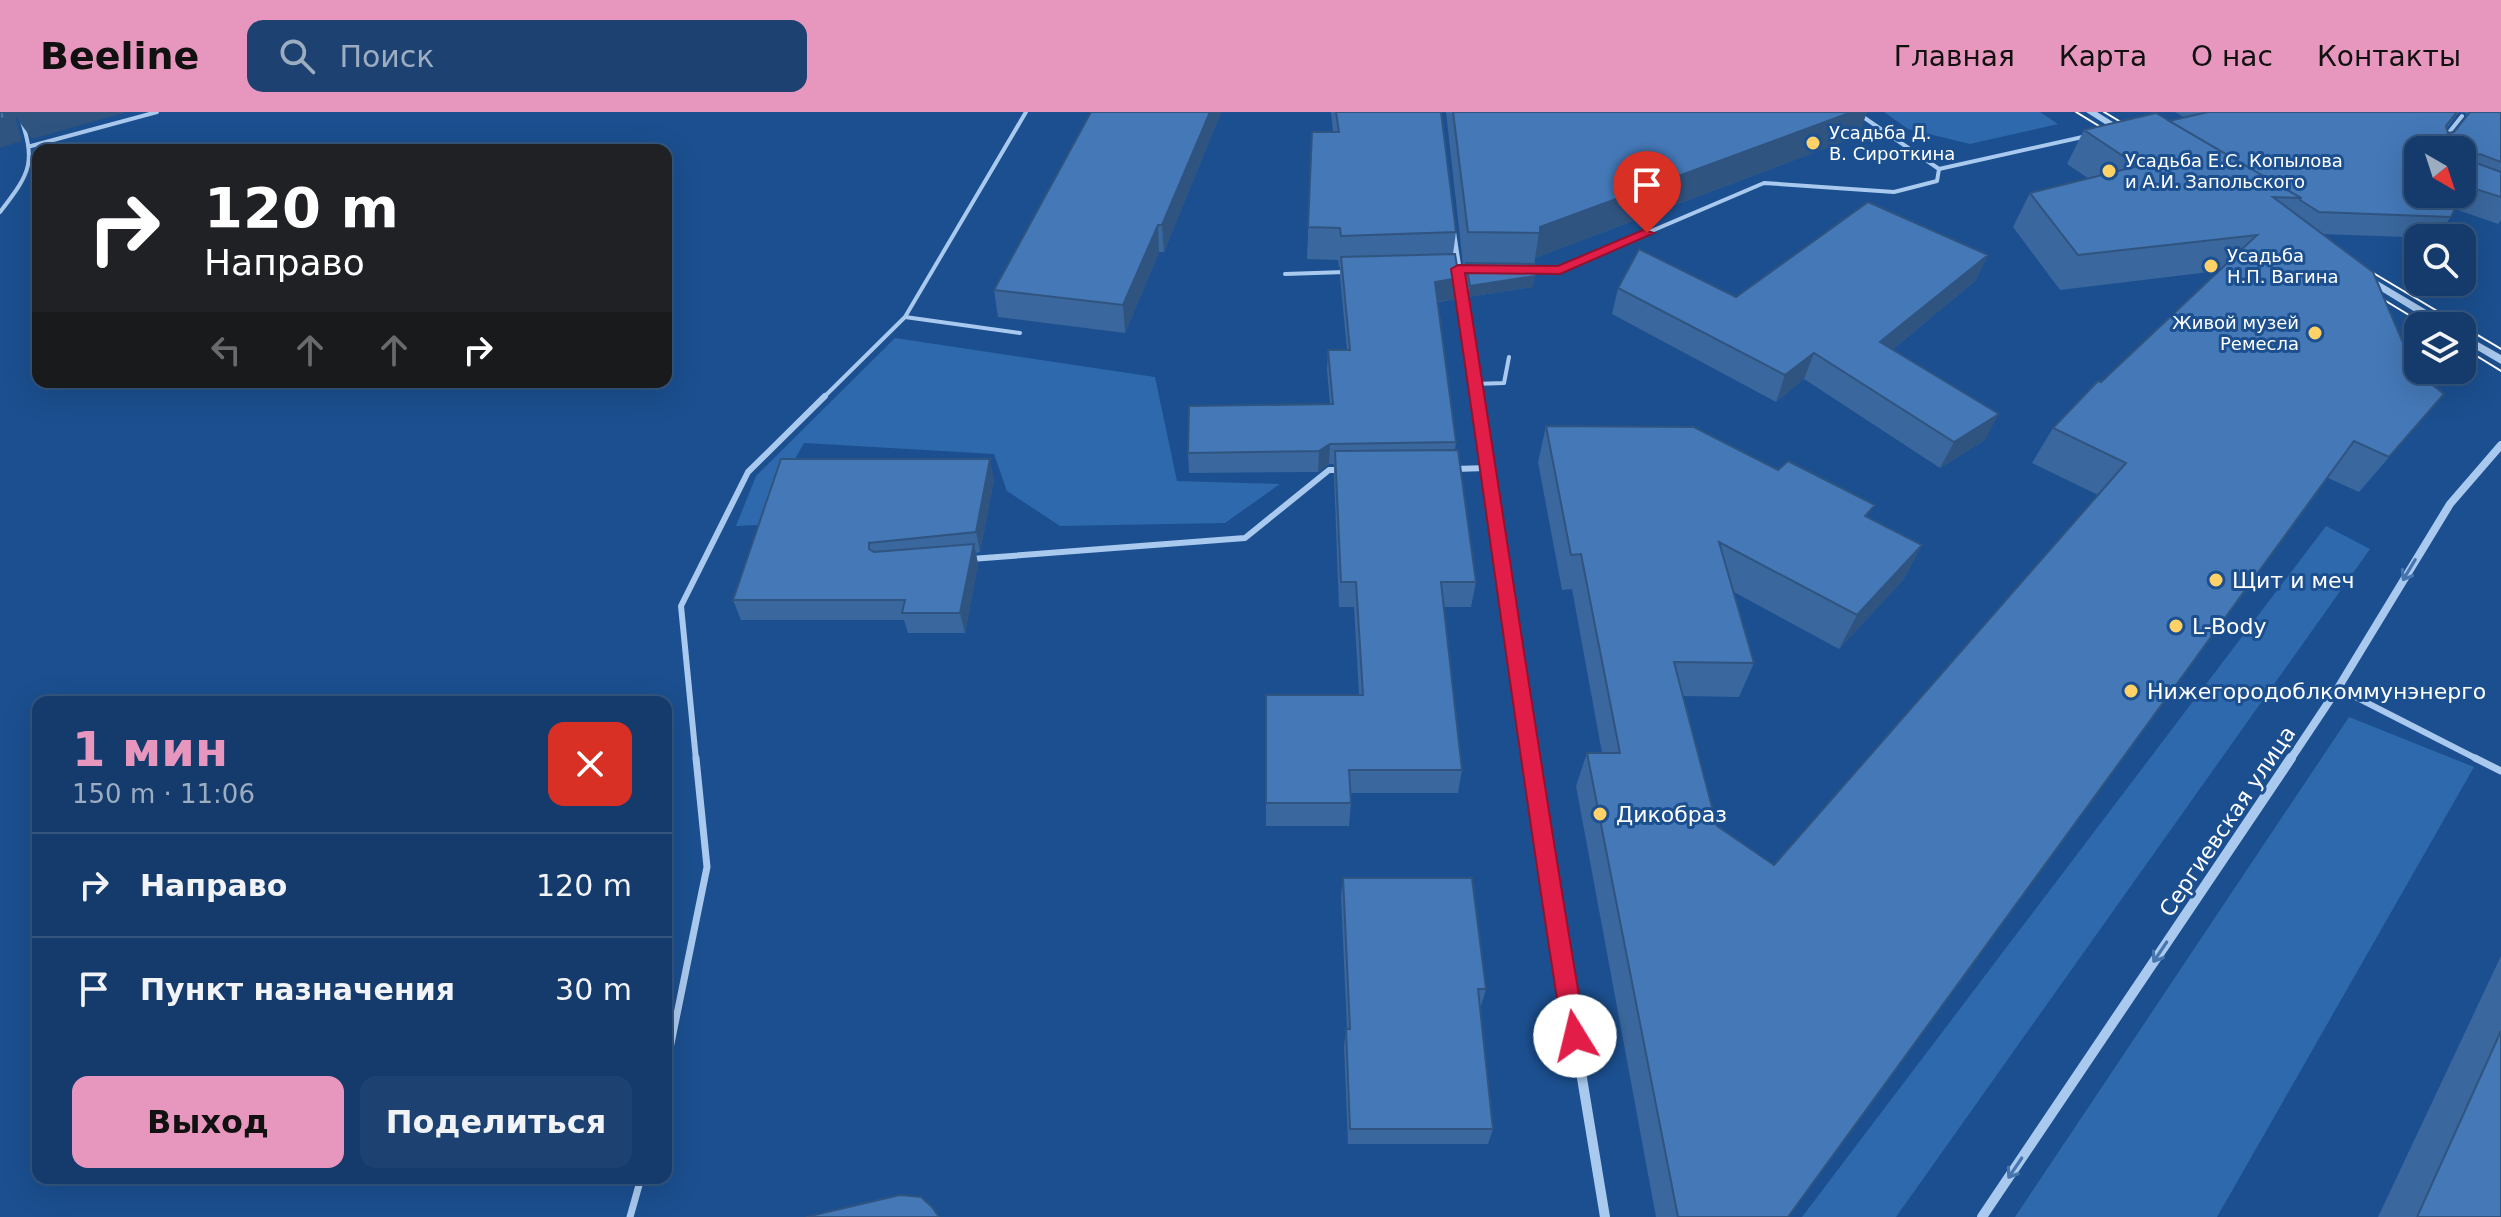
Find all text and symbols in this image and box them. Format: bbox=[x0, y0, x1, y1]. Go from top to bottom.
search box bbox=[247, 20, 807, 92]
text: Beeline bbox=[40, 34, 199, 78]
icon: search bbox=[275, 34, 319, 78]
text: Поиск bbox=[339, 39, 434, 74]
text: Главная bbox=[1894, 40, 2015, 73]
text: Карта bbox=[2059, 40, 2147, 73]
text: О нас bbox=[2191, 40, 2273, 73]
text: Контакты bbox=[2317, 40, 2461, 73]
place label: Усадьба Д. В. Сироткина bbox=[1829, 122, 1955, 164]
marker: Усадьба Д. В. Сироткина bbox=[1804, 134, 1822, 152]
north arrow bbox=[2404, 136, 2476, 208]
map controls bbox=[2404, 136, 2476, 384]
place label: Усадьба Е.С. Копылова и А.И. Запольского bbox=[2125, 150, 2343, 192]
pin bbox=[1613, 151, 1681, 233]
marker: Усадьба Е.С. Копылова и А.И. Запольского bbox=[2100, 162, 2118, 180]
icon: arrive bbox=[1625, 163, 1669, 207]
text: 120 m bbox=[204, 175, 399, 240]
icon: right bbox=[72, 176, 176, 280]
button: search bbox=[2404, 224, 2476, 296]
text: Направо bbox=[204, 242, 365, 283]
place label: Усадьба Н.П. Вагина bbox=[2227, 245, 2339, 287]
marker: Усадьба Н.П. Вагина bbox=[2202, 257, 2220, 275]
place label: Живой музей Ремесла bbox=[2172, 312, 2299, 354]
button: layers bbox=[2404, 312, 2476, 384]
marker: Живой музей Ремесла bbox=[2306, 324, 2324, 342]
icon: left bbox=[204, 328, 248, 372]
icon: ahead bbox=[288, 328, 332, 372]
icon: ahead bbox=[372, 328, 416, 372]
icon: right bbox=[456, 328, 500, 372]
one-way arrow bbox=[2401, 558, 2417, 581]
place label: Щит и меч bbox=[2232, 568, 2355, 593]
marker: Щит и меч bbox=[2207, 571, 2225, 589]
place label: L-Body bbox=[2192, 614, 2267, 639]
marker: L-Body bbox=[2167, 617, 2185, 635]
place label: Нижегородоблкоммунэнерго bbox=[2147, 679, 2486, 704]
marker: Нижегородоблкоммунэнерго bbox=[2122, 682, 2140, 700]
text: 1 мин bbox=[72, 721, 228, 777]
street label: Сергиевская улица bbox=[2154, 721, 2300, 921]
button: close bbox=[548, 722, 632, 806]
text: 150 m · 11:06 bbox=[72, 779, 255, 809]
place label: Дикобраз bbox=[1616, 802, 1727, 827]
marker: Дикобраз bbox=[1591, 805, 1609, 823]
icon: right bbox=[72, 863, 116, 907]
text: Направо bbox=[140, 868, 287, 903]
text: 120 m bbox=[536, 868, 632, 903]
one-way arrow bbox=[2152, 941, 2169, 963]
icon: arrive bbox=[72, 967, 116, 1011]
text: Пункт назначения bbox=[140, 972, 455, 1007]
text: 30 m bbox=[555, 972, 632, 1007]
position arrow bbox=[1533, 994, 1617, 1078]
button: Выход bbox=[72, 1076, 344, 1168]
button: Поделиться bbox=[360, 1076, 632, 1168]
one-way arrow bbox=[2007, 1156, 2023, 1179]

